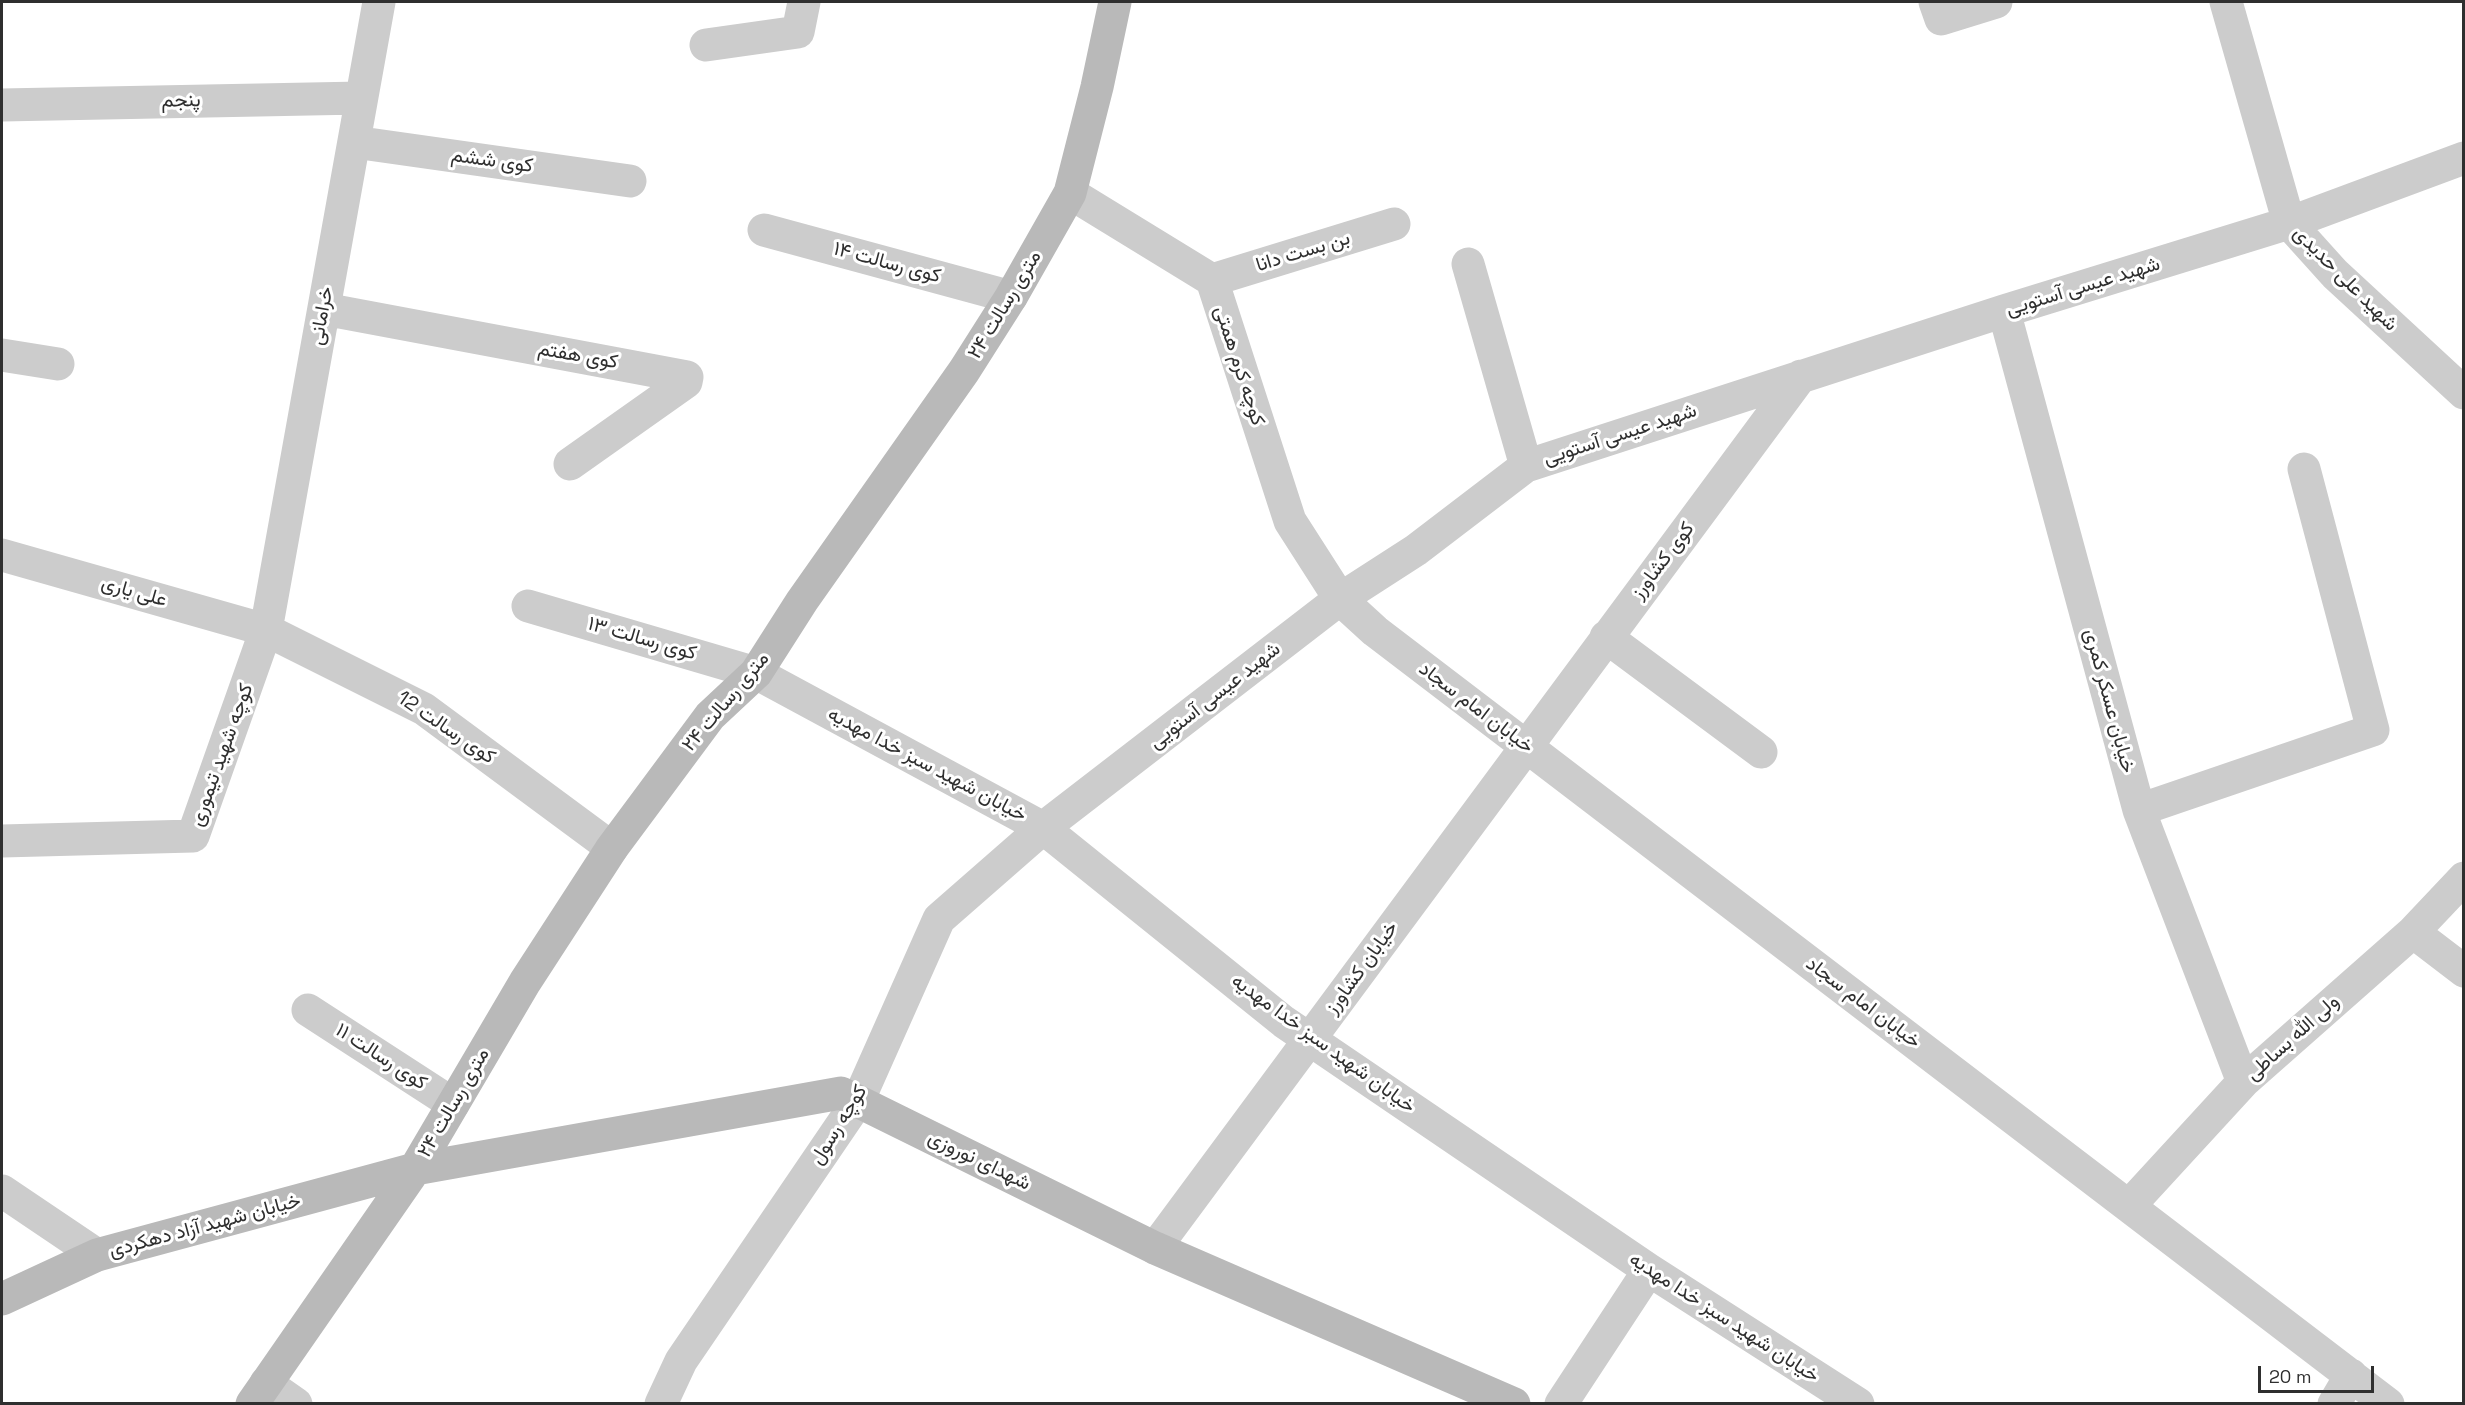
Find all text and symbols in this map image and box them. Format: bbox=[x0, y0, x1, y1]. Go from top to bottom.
street label: پنجم bbox=[161, 89, 201, 113]
street label: کوی ششم bbox=[450, 143, 534, 179]
street label: شهید علی حدیدی bbox=[2287, 221, 2403, 337]
street label: بن بست دانا bbox=[1253, 226, 1353, 278]
street label: کوی رسالت ۱۴ bbox=[831, 237, 943, 289]
street label: ۲۴ متری رسالت bbox=[963, 246, 1047, 364]
street label: شهید عیسی آستویی bbox=[2003, 252, 2163, 322]
street label: خرامانی bbox=[305, 285, 339, 347]
street label: کوچه کرم همتی bbox=[1208, 303, 1270, 429]
street label: کوی هفتم bbox=[536, 337, 620, 375]
street label: شهید عیسی آستویی bbox=[1540, 399, 1700, 471]
street label: کوی کشاورز bbox=[1626, 518, 1700, 604]
street label: علی یاری bbox=[98, 571, 170, 613]
street label: کوی رسالت ۱۳ bbox=[585, 612, 699, 666]
street label: خیابان عسکر کمری bbox=[2078, 626, 2140, 776]
street label: شهید عیسی آستویی bbox=[1145, 637, 1285, 755]
street label: ۲۴ متری رسالت bbox=[677, 647, 775, 757]
street label: خیابان امام سجاد bbox=[1414, 657, 1538, 759]
street label: کوچه شهید تیموری bbox=[185, 680, 259, 830]
street label: کوی رسالت 12 bbox=[392, 686, 500, 770]
street label: خیابان شهید سبز خدا مهدیه bbox=[823, 702, 1031, 828]
street label: خیابان کشاورز bbox=[1320, 917, 1404, 1019]
street label: خیابان امام سجاد bbox=[1801, 952, 1925, 1054]
street label: خیابان شهید سبز خدا مهدیه bbox=[1226, 969, 1420, 1119]
street label: ولی الله بساطی bbox=[2241, 990, 2345, 1086]
street label: کوی رسالت ۱۱ bbox=[331, 1019, 431, 1095]
street label: ۲۴ متری رسالت bbox=[413, 1044, 495, 1162]
street label: کوچه رسول bbox=[805, 1081, 873, 1169]
street label: شهدای نوروزی bbox=[924, 1126, 1034, 1196]
street label: خیابان شهید آزاد دهکردی bbox=[107, 1189, 303, 1263]
street label: خیابان شهید سبز خدا مهدیه bbox=[1624, 1248, 1824, 1388]
scale bar bbox=[2261, 1354, 2376, 1392]
text: 20 m bbox=[2269, 1365, 2312, 1388]

